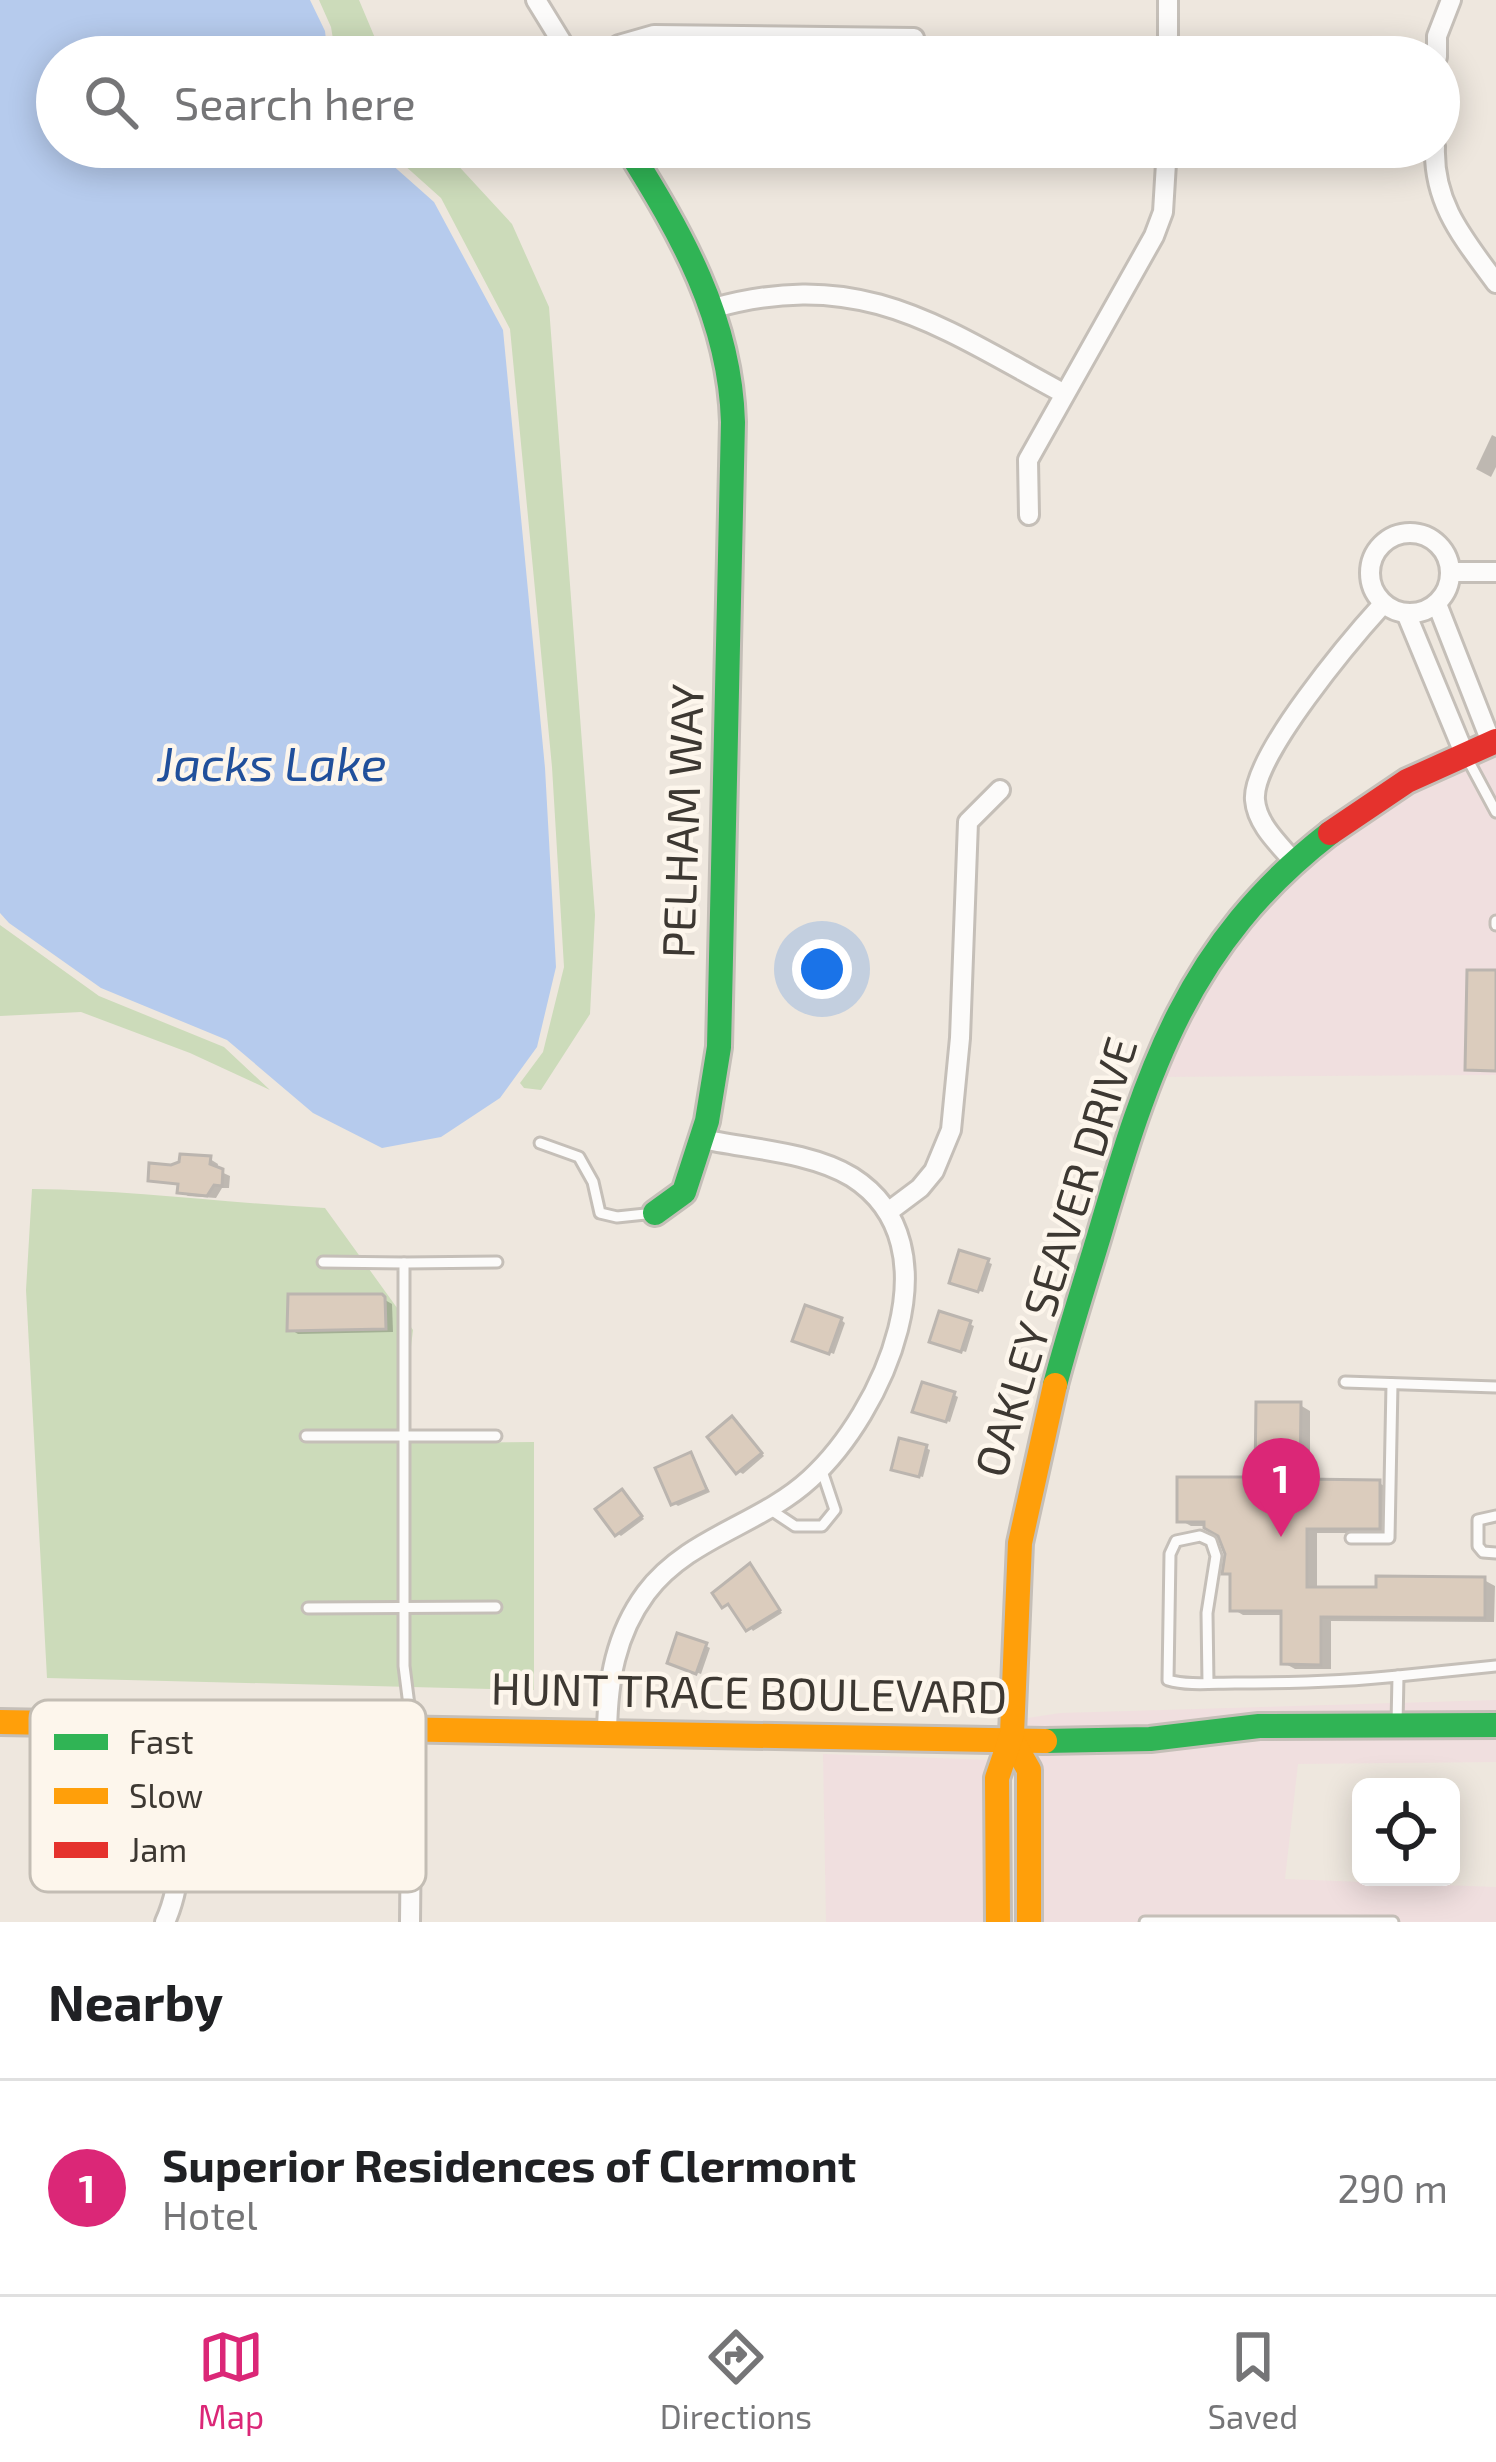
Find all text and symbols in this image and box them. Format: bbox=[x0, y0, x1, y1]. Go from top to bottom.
search box bbox=[36, 36, 1460, 168]
icon: search bbox=[78, 69, 144, 135]
text: Search here bbox=[174, 75, 416, 129]
street label: PELHAM WAY bbox=[649, 682, 713, 959]
water label: Jacks Lake bbox=[156, 733, 387, 791]
your location bbox=[792, 939, 852, 999]
street label: OAKLEY SEAVER DRIVE bbox=[962, 1030, 1147, 1483]
pin: 1 bbox=[1242, 1438, 1320, 1537]
street label: HUNT TRACE BOULEVARD bbox=[490, 1659, 1008, 1723]
legend bbox=[30, 1700, 426, 1892]
text: Fast bbox=[129, 1721, 193, 1761]
text: Slow bbox=[129, 1775, 203, 1815]
map controls bbox=[1352, 1778, 1460, 1886]
button: locate bbox=[1352, 1778, 1460, 1886]
text: Jam bbox=[129, 1829, 187, 1869]
text: Nearby bbox=[48, 1970, 223, 2031]
text: Superior Residences of Clermont bbox=[162, 2137, 856, 2191]
text: 1 bbox=[79, 2164, 95, 2211]
text: 290 m bbox=[1337, 2164, 1448, 2211]
text: Hotel bbox=[162, 2191, 258, 2238]
tab: Map bbox=[198, 2324, 264, 2436]
tab: Directions bbox=[660, 2324, 812, 2436]
tab: Saved bbox=[1208, 2324, 1298, 2436]

